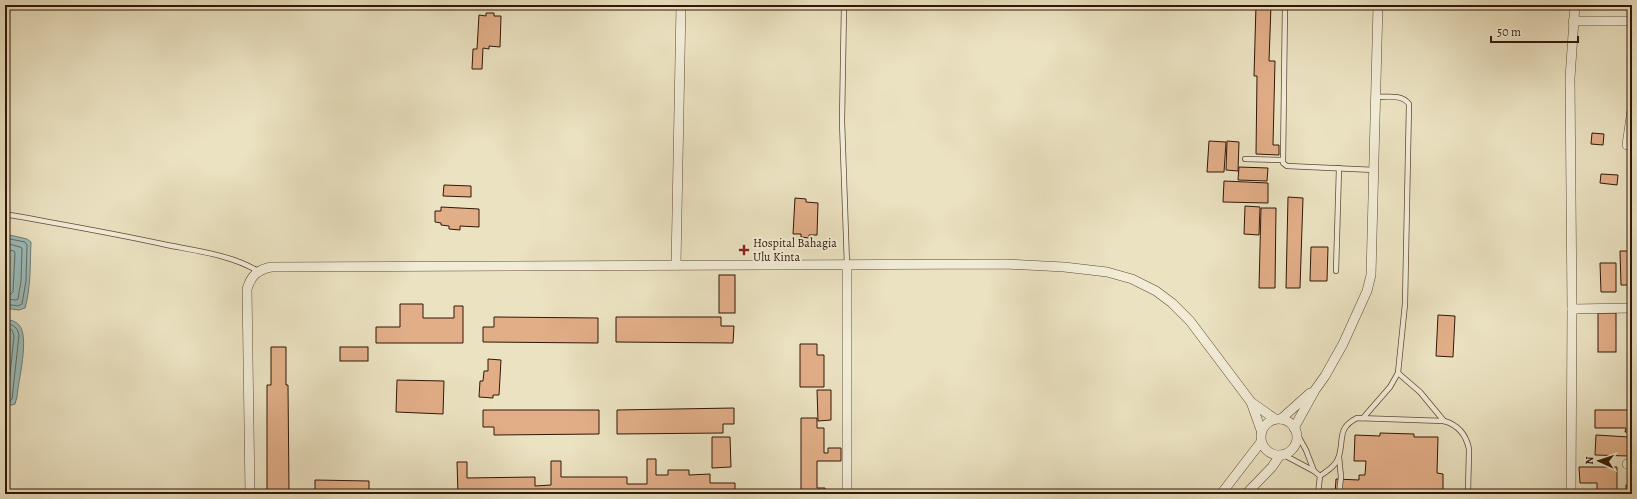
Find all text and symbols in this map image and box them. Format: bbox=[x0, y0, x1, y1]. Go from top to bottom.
scale bar bbox=[1491, 18, 1578, 44]
text: 50 m bbox=[1497, 24, 1521, 40]
place label: Hospital Bahagia Ulu Kinta bbox=[753, 235, 837, 265]
marker: Hospital Bahagia Ulu Kinta bbox=[738, 244, 750, 256]
north arrow bbox=[1579, 441, 1619, 481]
text: N bbox=[1582, 456, 1597, 465]

